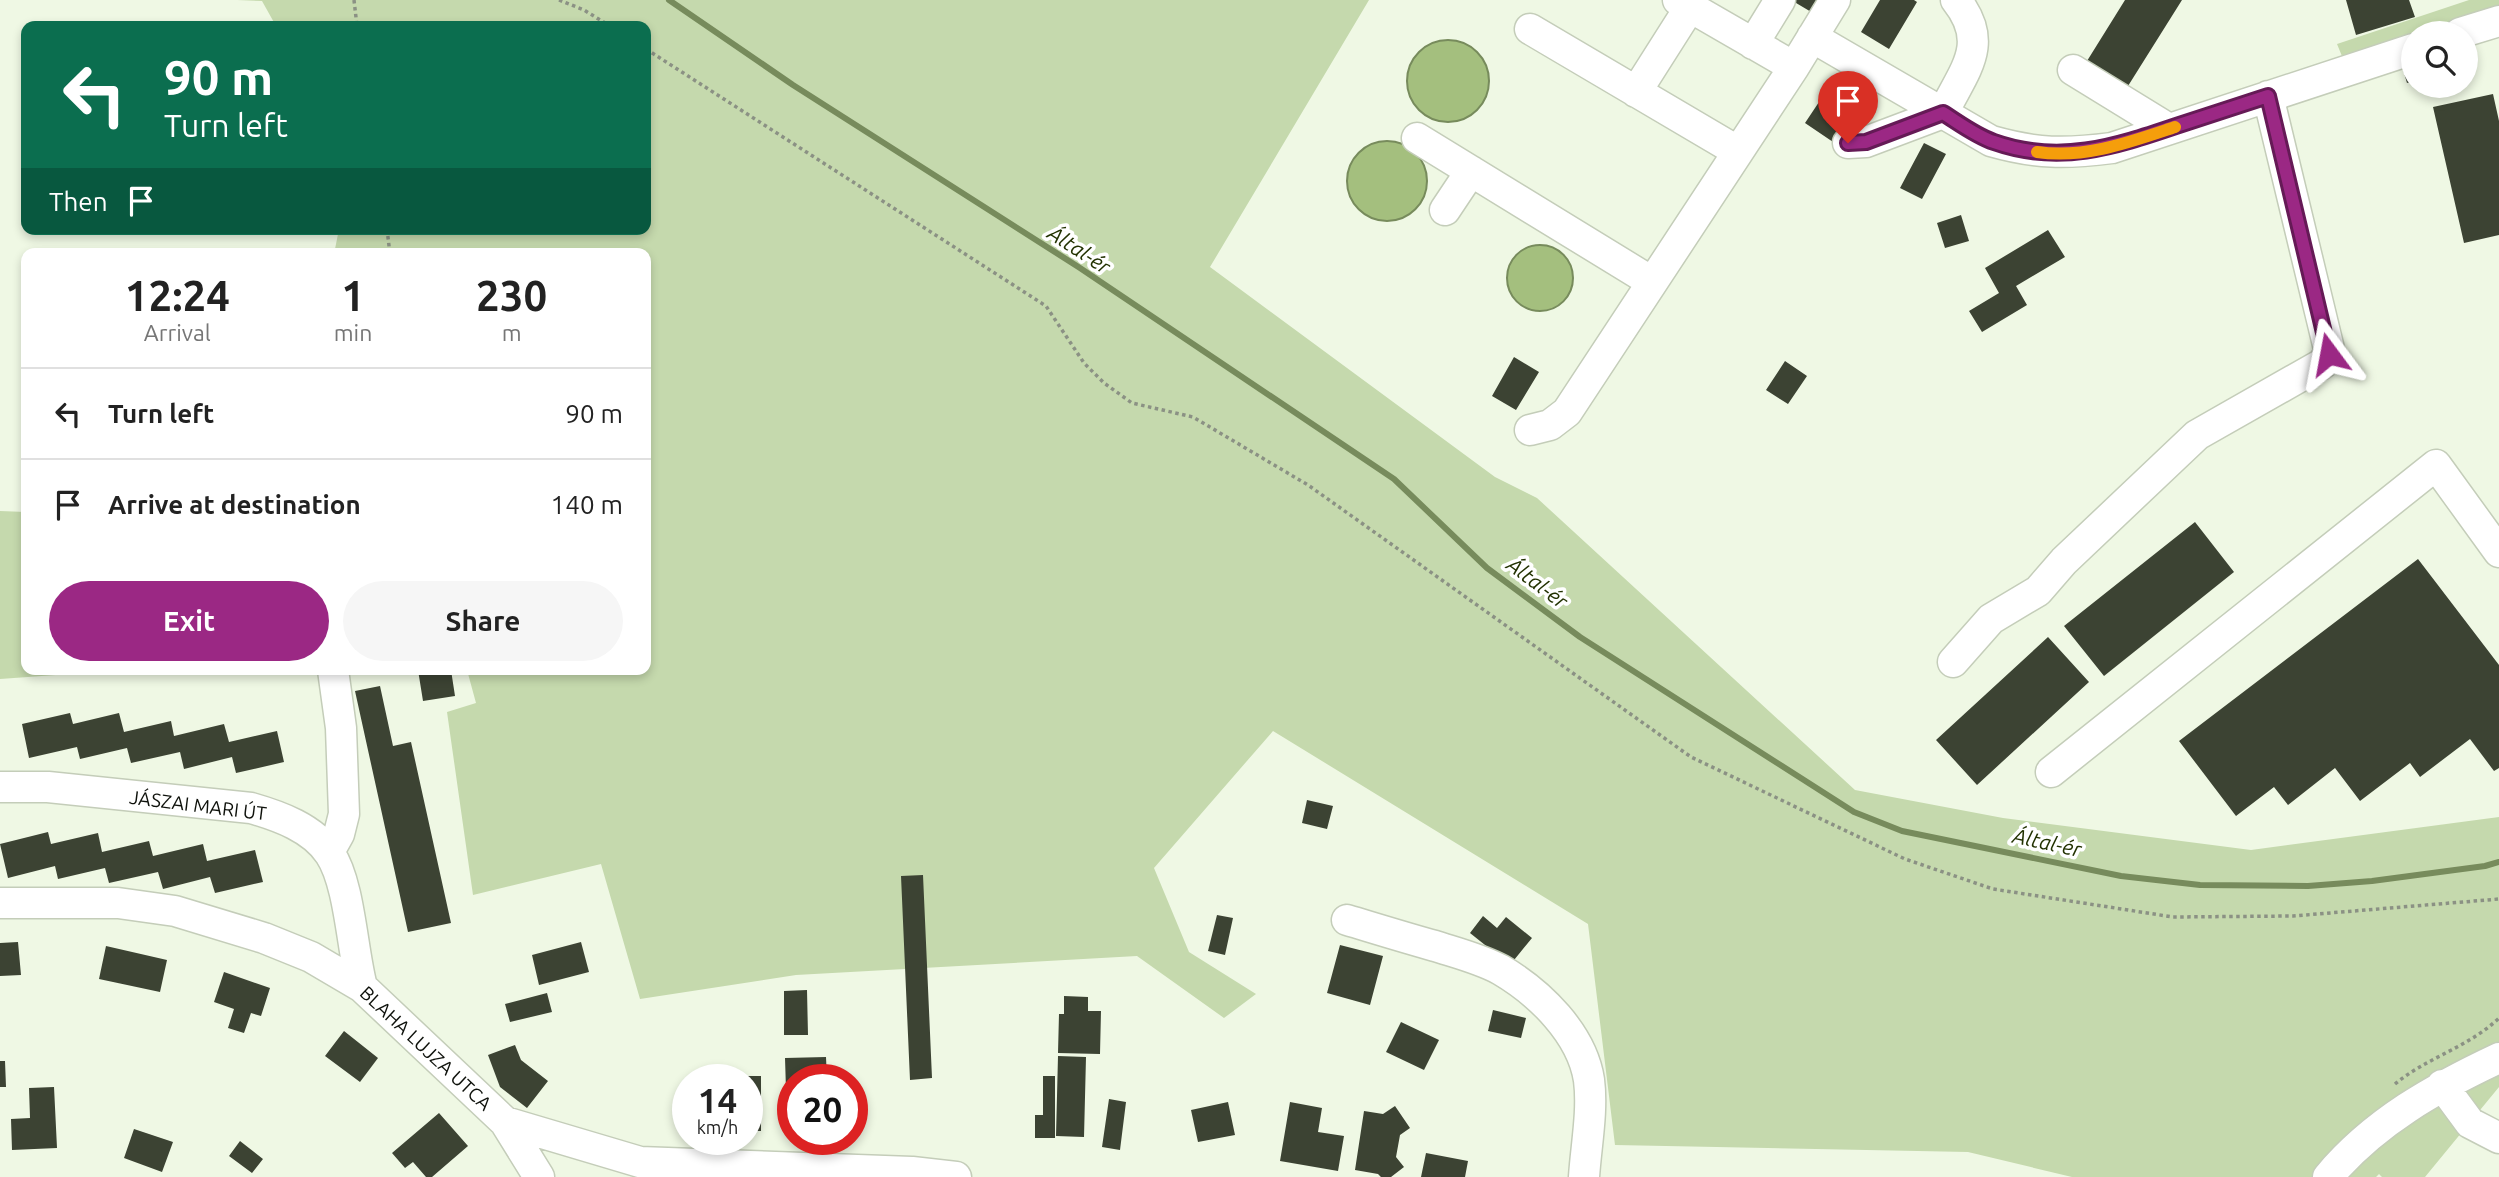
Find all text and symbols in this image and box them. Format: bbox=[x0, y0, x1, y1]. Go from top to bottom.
map controls bbox=[2401, 21, 2478, 98]
button: search bbox=[2401, 21, 2478, 98]
icon: left bbox=[49, 49, 140, 140]
text: 90 m bbox=[164, 49, 273, 104]
pin bbox=[1818, 71, 1878, 143]
icon: arrive bbox=[1829, 82, 1867, 120]
text: Turn left bbox=[164, 107, 288, 143]
icon: arrive bbox=[122, 182, 160, 220]
text: Then bbox=[49, 187, 108, 216]
water label: Által-ér bbox=[1043, 220, 1116, 279]
text: 12:24 bbox=[125, 272, 230, 319]
text: 1 bbox=[341, 272, 365, 319]
text: 230 bbox=[476, 272, 547, 319]
position arrow bbox=[2292, 317, 2366, 391]
text: Arrival bbox=[144, 320, 211, 345]
text: min bbox=[334, 320, 372, 345]
text: m bbox=[502, 320, 522, 345]
icon: left bbox=[49, 395, 87, 433]
text: Turn left bbox=[108, 399, 214, 428]
text: 90 m bbox=[565, 399, 623, 428]
icon: arrive bbox=[49, 486, 87, 524]
text: Arrive at destination bbox=[108, 490, 361, 519]
text: 140 m bbox=[551, 490, 623, 519]
water label: Által-ér bbox=[1502, 551, 1573, 613]
button: Exit bbox=[49, 581, 329, 661]
button: Share bbox=[343, 581, 623, 661]
street label: JÁSZAI MARI ÚT bbox=[128, 786, 268, 824]
water label: Által-ér bbox=[2010, 823, 2085, 861]
street label: BLAHA LUJZA UTCA bbox=[356, 981, 497, 1115]
speed limit sign: 20 bbox=[777, 1064, 868, 1155]
text: 14 bbox=[698, 1080, 737, 1120]
text: km/h bbox=[697, 1117, 738, 1137]

